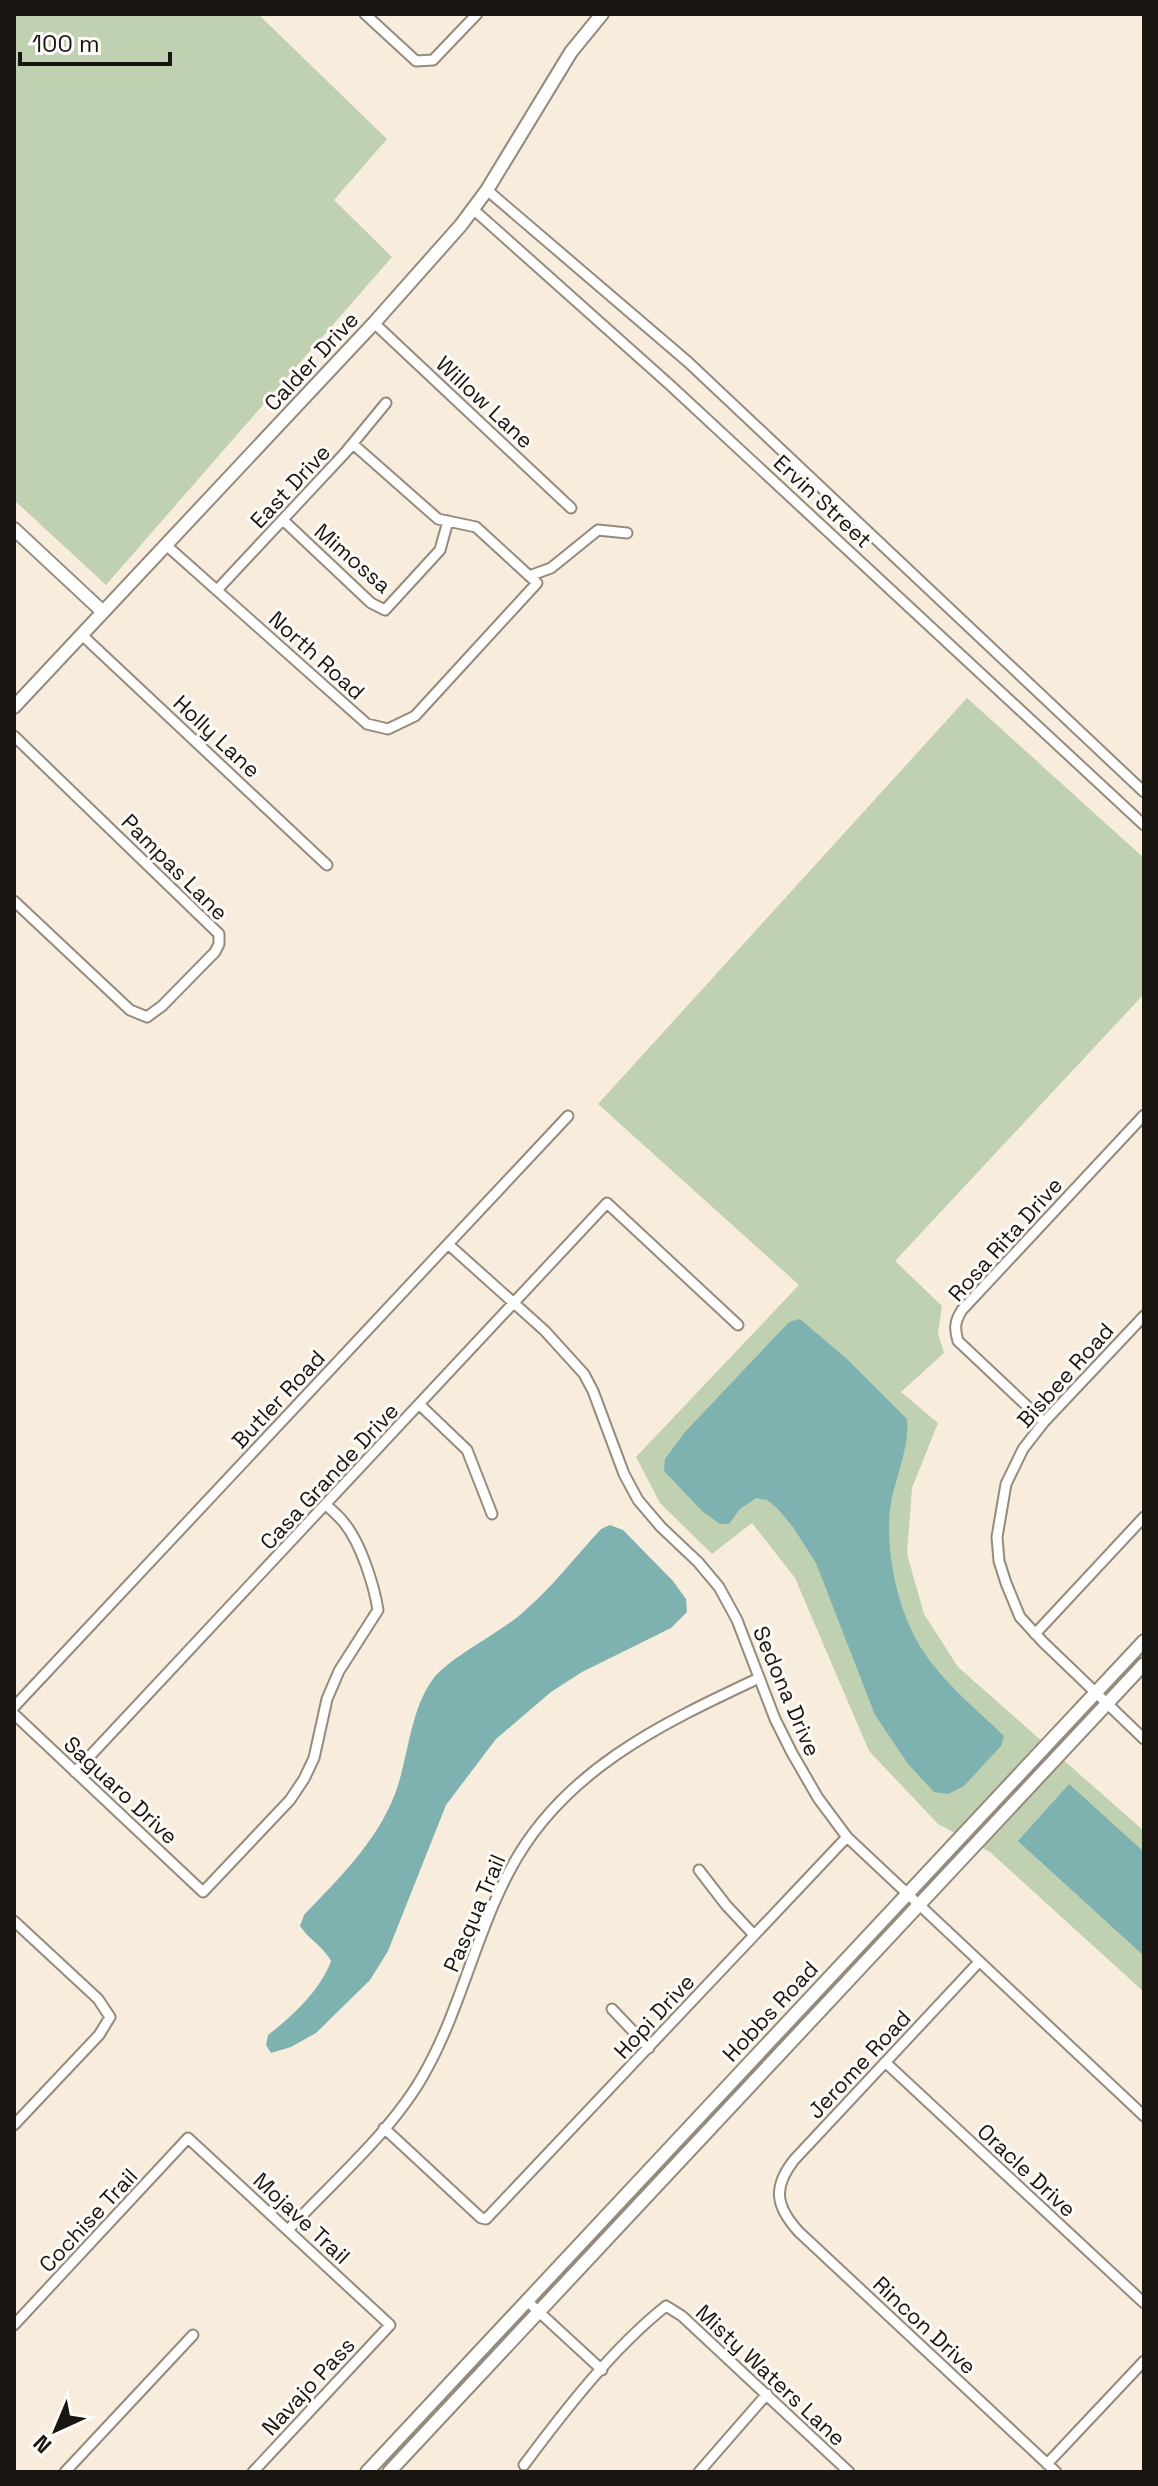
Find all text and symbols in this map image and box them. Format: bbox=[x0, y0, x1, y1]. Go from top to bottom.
scale bar bbox=[20, 16, 170, 66]
text: 100 m bbox=[32, 28, 100, 59]
street label: Calder Drive bbox=[258, 305, 364, 417]
street label: Willow Lane bbox=[430, 350, 540, 454]
street label: East Drive bbox=[244, 438, 336, 534]
street label: Ervin Street bbox=[768, 448, 878, 554]
street label: Mimossa bbox=[309, 517, 397, 599]
street label: North Road bbox=[263, 605, 371, 705]
street label: Holly Lane bbox=[168, 689, 266, 783]
street label: Pampas Lane bbox=[116, 808, 234, 926]
street label: Rosa Rita Drive bbox=[942, 1171, 1068, 1307]
street label: Bisbee Road bbox=[1011, 1317, 1119, 1433]
street label: Butler Road bbox=[225, 1344, 331, 1454]
street label: Casa Grande Drive bbox=[254, 1397, 404, 1555]
street label: Sedona Drive bbox=[747, 1622, 827, 1760]
street label: Saguaro Drive bbox=[58, 1730, 184, 1850]
street label: Pasqua Trail bbox=[437, 1850, 511, 1976]
street label: Hobbs Road bbox=[716, 1955, 824, 2067]
street label: Hopi Drive bbox=[608, 1968, 700, 2064]
street label: Jerome Road bbox=[801, 2004, 917, 2124]
street label: Oracle Drive bbox=[972, 2117, 1082, 2223]
street label: Cochise Trail bbox=[33, 2162, 143, 2278]
street label: Mojave Trail bbox=[248, 2166, 356, 2270]
street label: Rincon Drive bbox=[867, 2270, 983, 2380]
street label: Misty Waters Lane bbox=[690, 2298, 852, 2452]
street label: Navajo Pass bbox=[255, 2331, 361, 2441]
north arrow bbox=[16, 2390, 96, 2470]
text: N bbox=[27, 2429, 57, 2460]

